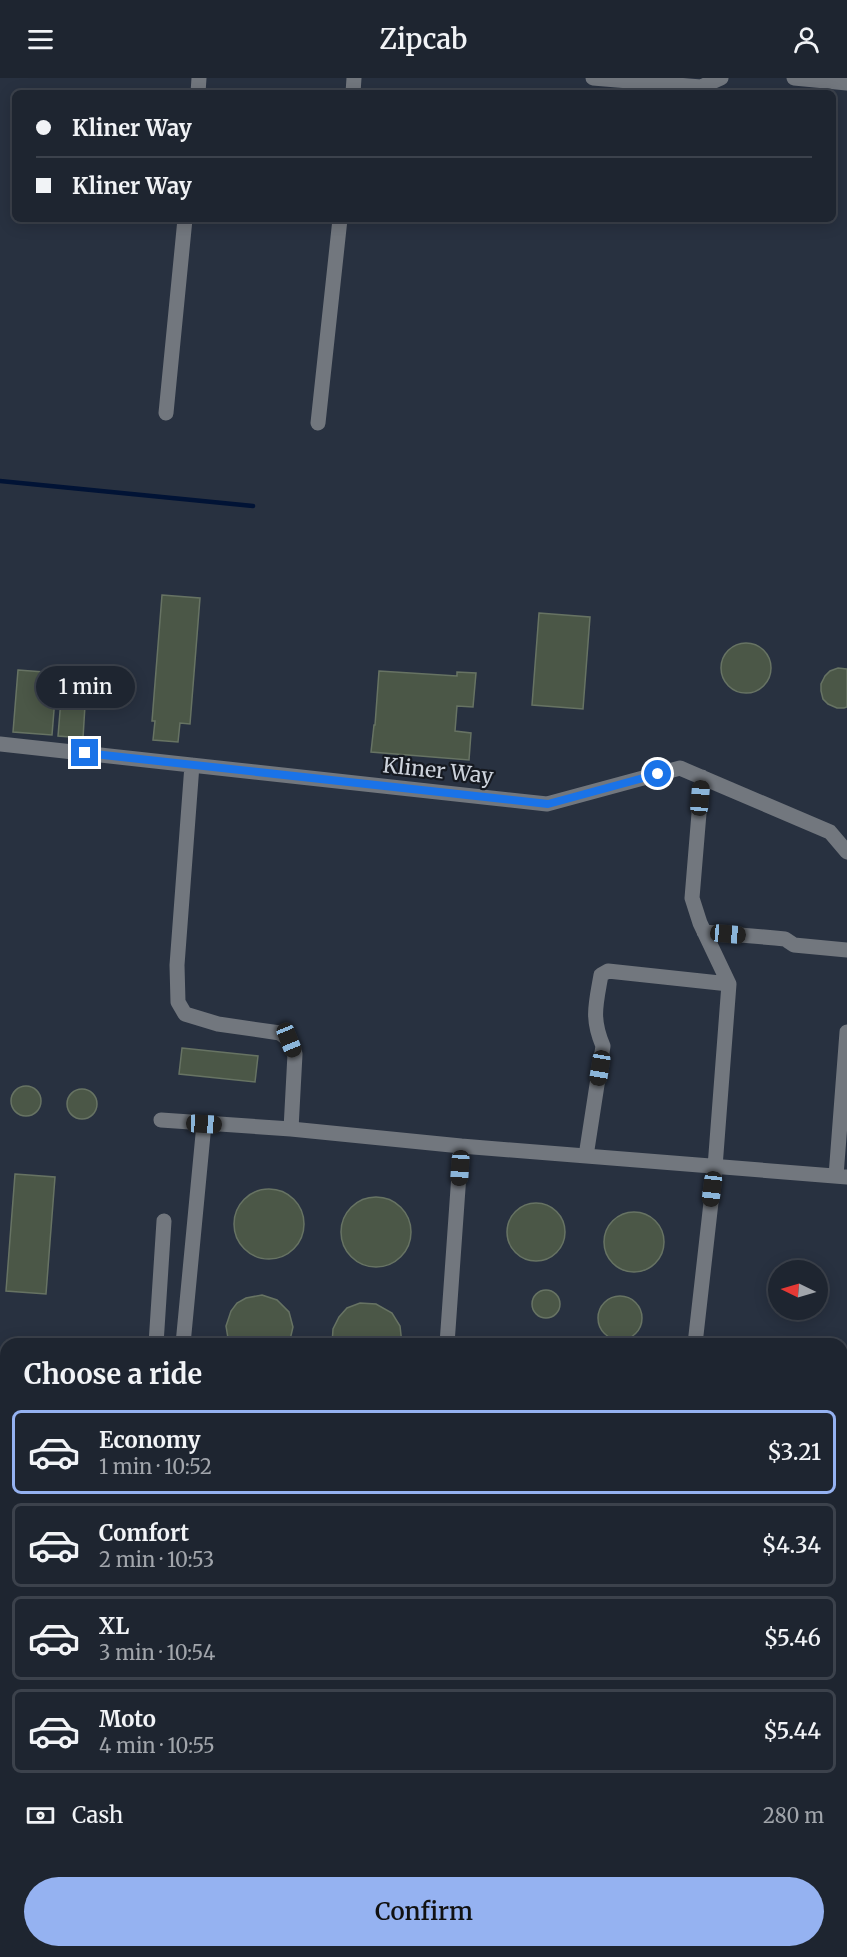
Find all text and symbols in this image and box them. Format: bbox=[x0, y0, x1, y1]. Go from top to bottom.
text: Zipcab bbox=[380, 22, 467, 56]
icon: menu bbox=[24, 23, 57, 56]
icon: person bbox=[790, 23, 823, 56]
text: Kliner Way bbox=[72, 114, 192, 142]
text: Kliner Way bbox=[72, 172, 192, 200]
callout: 1 min bbox=[36, 666, 134, 708]
text: 1 min bbox=[59, 674, 112, 699]
route end bbox=[71, 739, 98, 766]
street label: Kliner Way bbox=[381, 751, 496, 790]
route start bbox=[644, 760, 671, 787]
car bbox=[689, 779, 711, 817]
car bbox=[709, 923, 747, 945]
car bbox=[274, 1020, 304, 1060]
car bbox=[588, 1049, 612, 1087]
car bbox=[186, 1114, 222, 1134]
car bbox=[450, 1149, 470, 1187]
car bbox=[701, 1170, 723, 1208]
north arrow bbox=[768, 1260, 828, 1320]
map controls bbox=[768, 1260, 828, 1320]
text: Choose a ride bbox=[24, 1357, 202, 1391]
icon: car bbox=[27, 1425, 81, 1479]
text: Economy bbox=[99, 1426, 200, 1454]
text: $3.21 bbox=[767, 1438, 821, 1466]
text: 1 min · 10:52 bbox=[99, 1454, 212, 1479]
icon: car bbox=[27, 1518, 81, 1572]
text: Comfort bbox=[99, 1519, 189, 1547]
text: $4.34 bbox=[762, 1531, 821, 1559]
text: 2 min · 10:53 bbox=[99, 1547, 214, 1572]
icon: car bbox=[27, 1611, 81, 1665]
text: XL bbox=[99, 1612, 129, 1640]
text: $5.46 bbox=[764, 1624, 821, 1652]
text: 3 min · 10:54 bbox=[99, 1640, 215, 1665]
icon: car bbox=[27, 1704, 81, 1758]
text: Moto bbox=[99, 1705, 156, 1733]
text: $5.44 bbox=[763, 1717, 821, 1745]
text: 4 min · 10:55 bbox=[99, 1733, 215, 1758]
icon: cash bbox=[24, 1799, 57, 1832]
text: Cash bbox=[72, 1801, 123, 1829]
text: 280 m bbox=[763, 1803, 824, 1828]
button: Confirm bbox=[24, 1877, 824, 1946]

